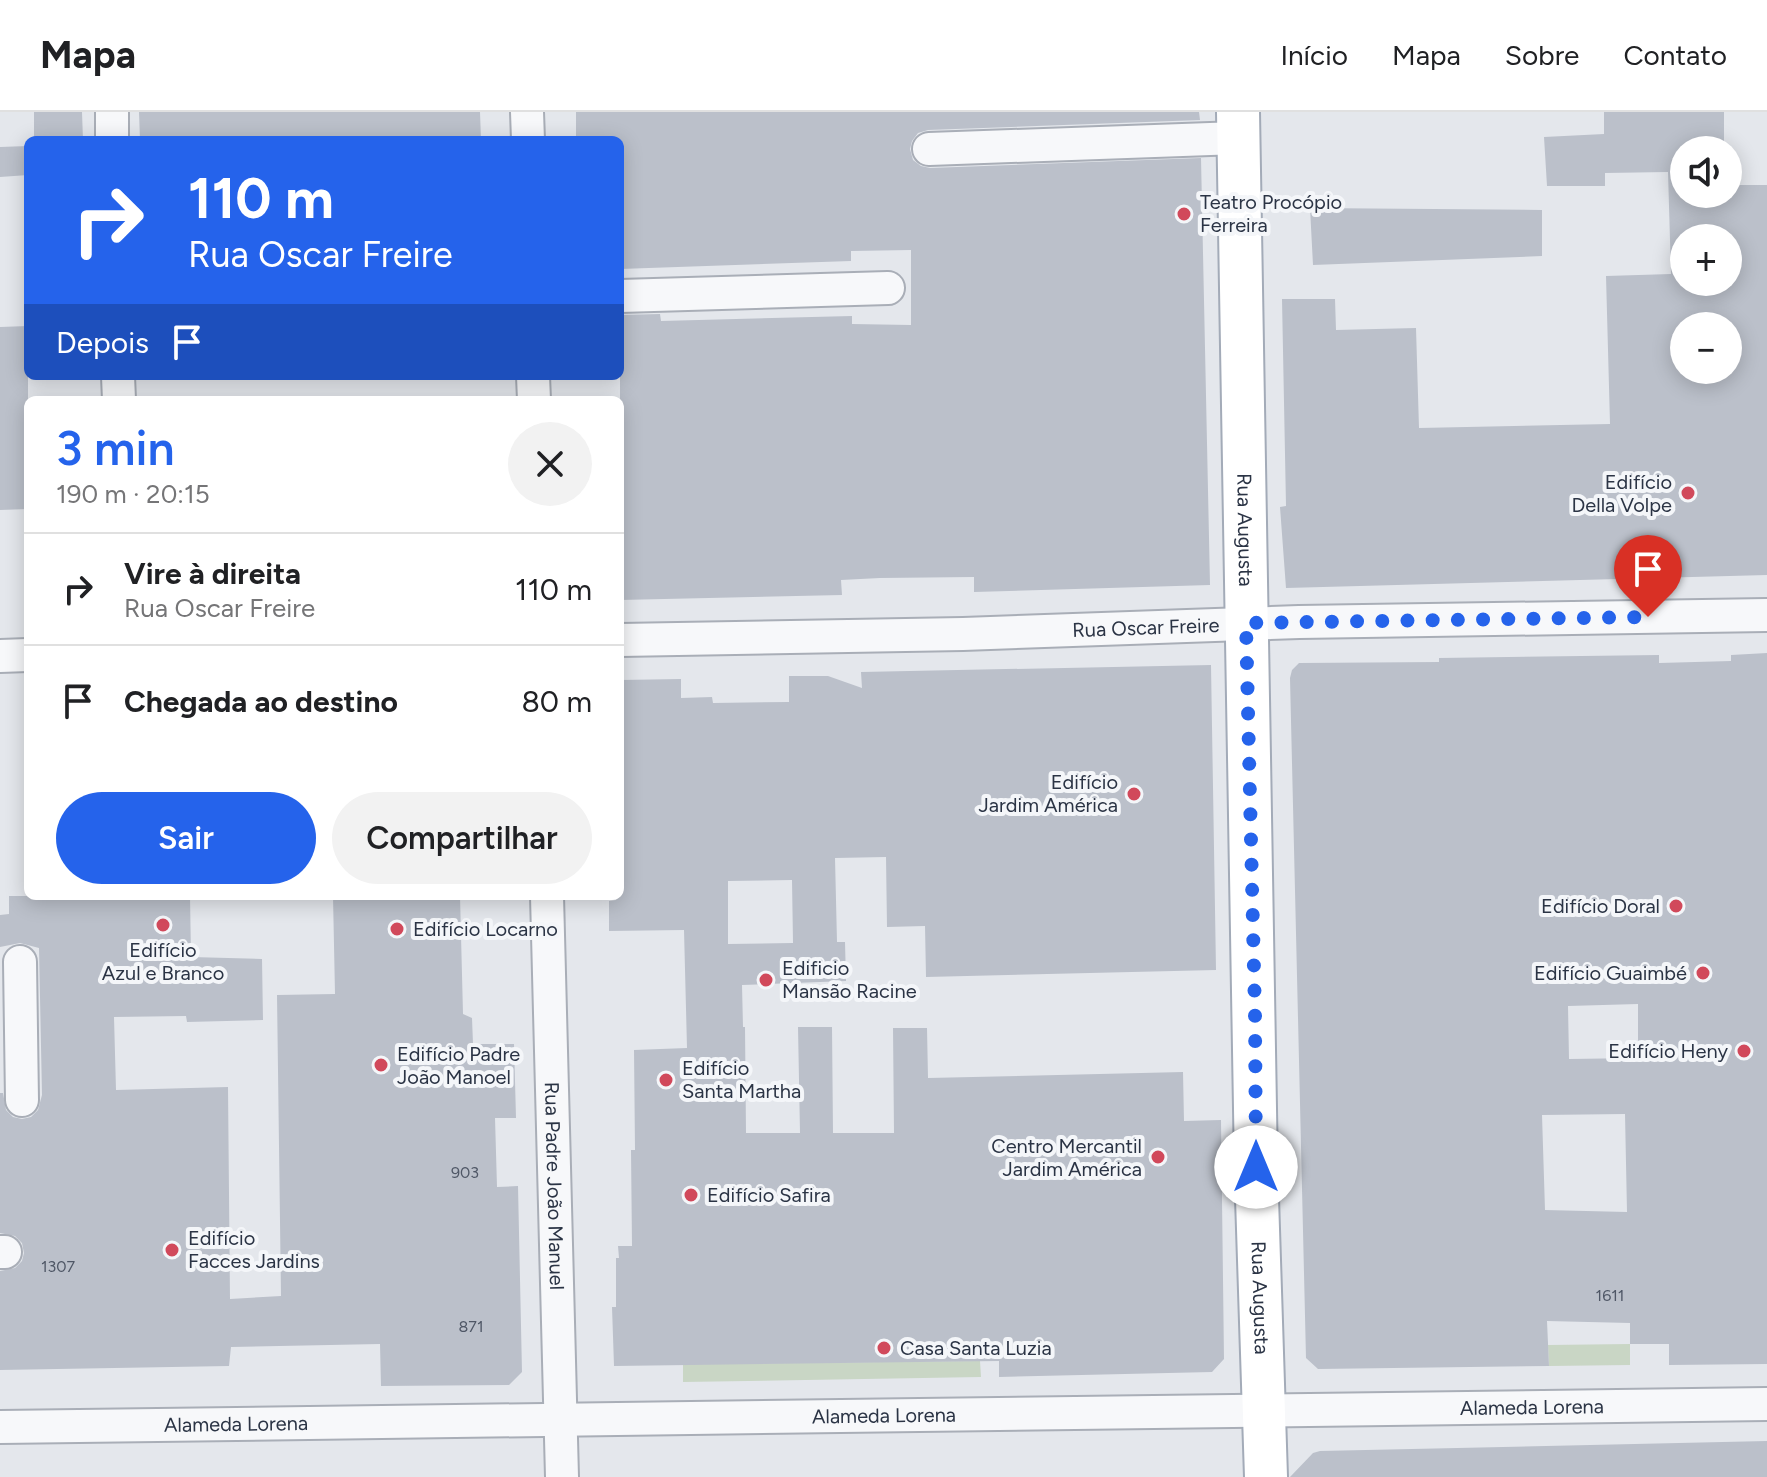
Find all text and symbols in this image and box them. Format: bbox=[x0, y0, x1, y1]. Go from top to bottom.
text: Mapa bbox=[40, 32, 136, 78]
text: Início bbox=[1280, 38, 1348, 72]
text: Mapa bbox=[1392, 38, 1461, 72]
text: Sobre bbox=[1505, 38, 1579, 72]
text: Contato bbox=[1623, 38, 1727, 72]
map controls bbox=[1670, 136, 1742, 384]
button: sound bbox=[1670, 136, 1742, 208]
text: 110 m bbox=[188, 165, 334, 232]
icon: right bbox=[56, 168, 160, 272]
place label: Teatro Procópio Ferreira bbox=[1200, 190, 1342, 237]
marker: Teatro Procópio Ferreira bbox=[1175, 205, 1193, 223]
button: + bbox=[1670, 224, 1742, 296]
text: Rua Oscar Freire bbox=[188, 233, 453, 276]
button: − bbox=[1670, 312, 1742, 384]
icon: arrive bbox=[165, 320, 209, 364]
text: Depois bbox=[56, 324, 149, 361]
text: 3 min bbox=[56, 419, 175, 477]
button: close bbox=[508, 422, 592, 506]
place label: Edifício Della Volpe bbox=[1572, 470, 1672, 517]
street label: Rua Augusta bbox=[1232, 473, 1258, 587]
text: 190 m · 20:15 bbox=[56, 478, 210, 510]
marker: Edifício Della Volpe bbox=[1679, 484, 1697, 502]
pin bbox=[1614, 535, 1682, 617]
icon: arrive bbox=[1626, 547, 1670, 591]
text: Vire à direita bbox=[124, 555, 301, 592]
icon: right bbox=[56, 567, 100, 611]
text: 110 m bbox=[515, 571, 592, 608]
text: Rua Oscar Freire bbox=[124, 592, 315, 624]
street label: Rua Oscar Freire bbox=[1072, 613, 1220, 642]
icon: arrive bbox=[56, 679, 100, 723]
text: Chegada ao destino bbox=[124, 683, 398, 720]
text: 80 m bbox=[521, 683, 592, 720]
place label: Edifício Jardim América bbox=[979, 770, 1118, 817]
marker: Edifício Jardim América bbox=[1125, 785, 1143, 803]
button: Sair bbox=[56, 792, 316, 884]
button: Compartilhar bbox=[332, 792, 592, 884]
place label: Edifício Doral bbox=[1541, 894, 1660, 918]
marker: Edifício Doral bbox=[1667, 897, 1685, 915]
marker: Edifício Azul e Branco bbox=[154, 916, 172, 934]
place label: Edifício Locarno bbox=[413, 917, 558, 941]
marker: Edifício Locarno bbox=[388, 920, 406, 938]
place label: Edifício Azul e Branco bbox=[102, 938, 224, 985]
place label: Edificio Mansão Racine bbox=[782, 956, 917, 1003]
place label: Edifício Guaimbé bbox=[1534, 961, 1687, 985]
marker: Edifício Guaimbé bbox=[1694, 964, 1712, 982]
marker: Edificio Mansão Racine bbox=[757, 971, 775, 989]
place label: Edifício Heny bbox=[1608, 1039, 1728, 1063]
place label: Edifício Padre João Manoel bbox=[397, 1042, 520, 1089]
marker: Edifício Heny bbox=[1735, 1042, 1753, 1060]
marker: Edifício Padre João Manoel bbox=[372, 1056, 390, 1074]
place label: Edifício Santa Martha bbox=[682, 1056, 801, 1103]
marker: Edifício Santa Martha bbox=[657, 1071, 675, 1089]
street label: Rua Padre João Manuel bbox=[540, 1081, 569, 1290]
position arrow bbox=[1214, 1125, 1298, 1209]
place label: Centro Mercantil Jardim América bbox=[991, 1134, 1142, 1181]
marker: Centro Mercantil Jardim América bbox=[1149, 1148, 1167, 1166]
house number: 903 bbox=[451, 1163, 479, 1182]
place label: Edifício Safira bbox=[707, 1183, 831, 1207]
marker: Edifício Safira bbox=[682, 1186, 700, 1204]
place label: Edifício Facces Jardins bbox=[188, 1226, 320, 1273]
marker: Edifício Facces Jardins bbox=[163, 1241, 181, 1259]
street label: Rua Augusta bbox=[1246, 1241, 1274, 1355]
house number: 1307 bbox=[41, 1257, 75, 1276]
house number: 1611 bbox=[1596, 1286, 1624, 1305]
house number: 871 bbox=[458, 1317, 484, 1336]
place label: Casa Santa Luzia bbox=[900, 1336, 1052, 1360]
marker: Casa Santa Luzia bbox=[875, 1339, 893, 1357]
street label: Alameda Lorena bbox=[1460, 1394, 1604, 1420]
street label: Alameda Lorena bbox=[812, 1403, 956, 1428]
street label: Alameda Lorena bbox=[164, 1411, 308, 1437]

